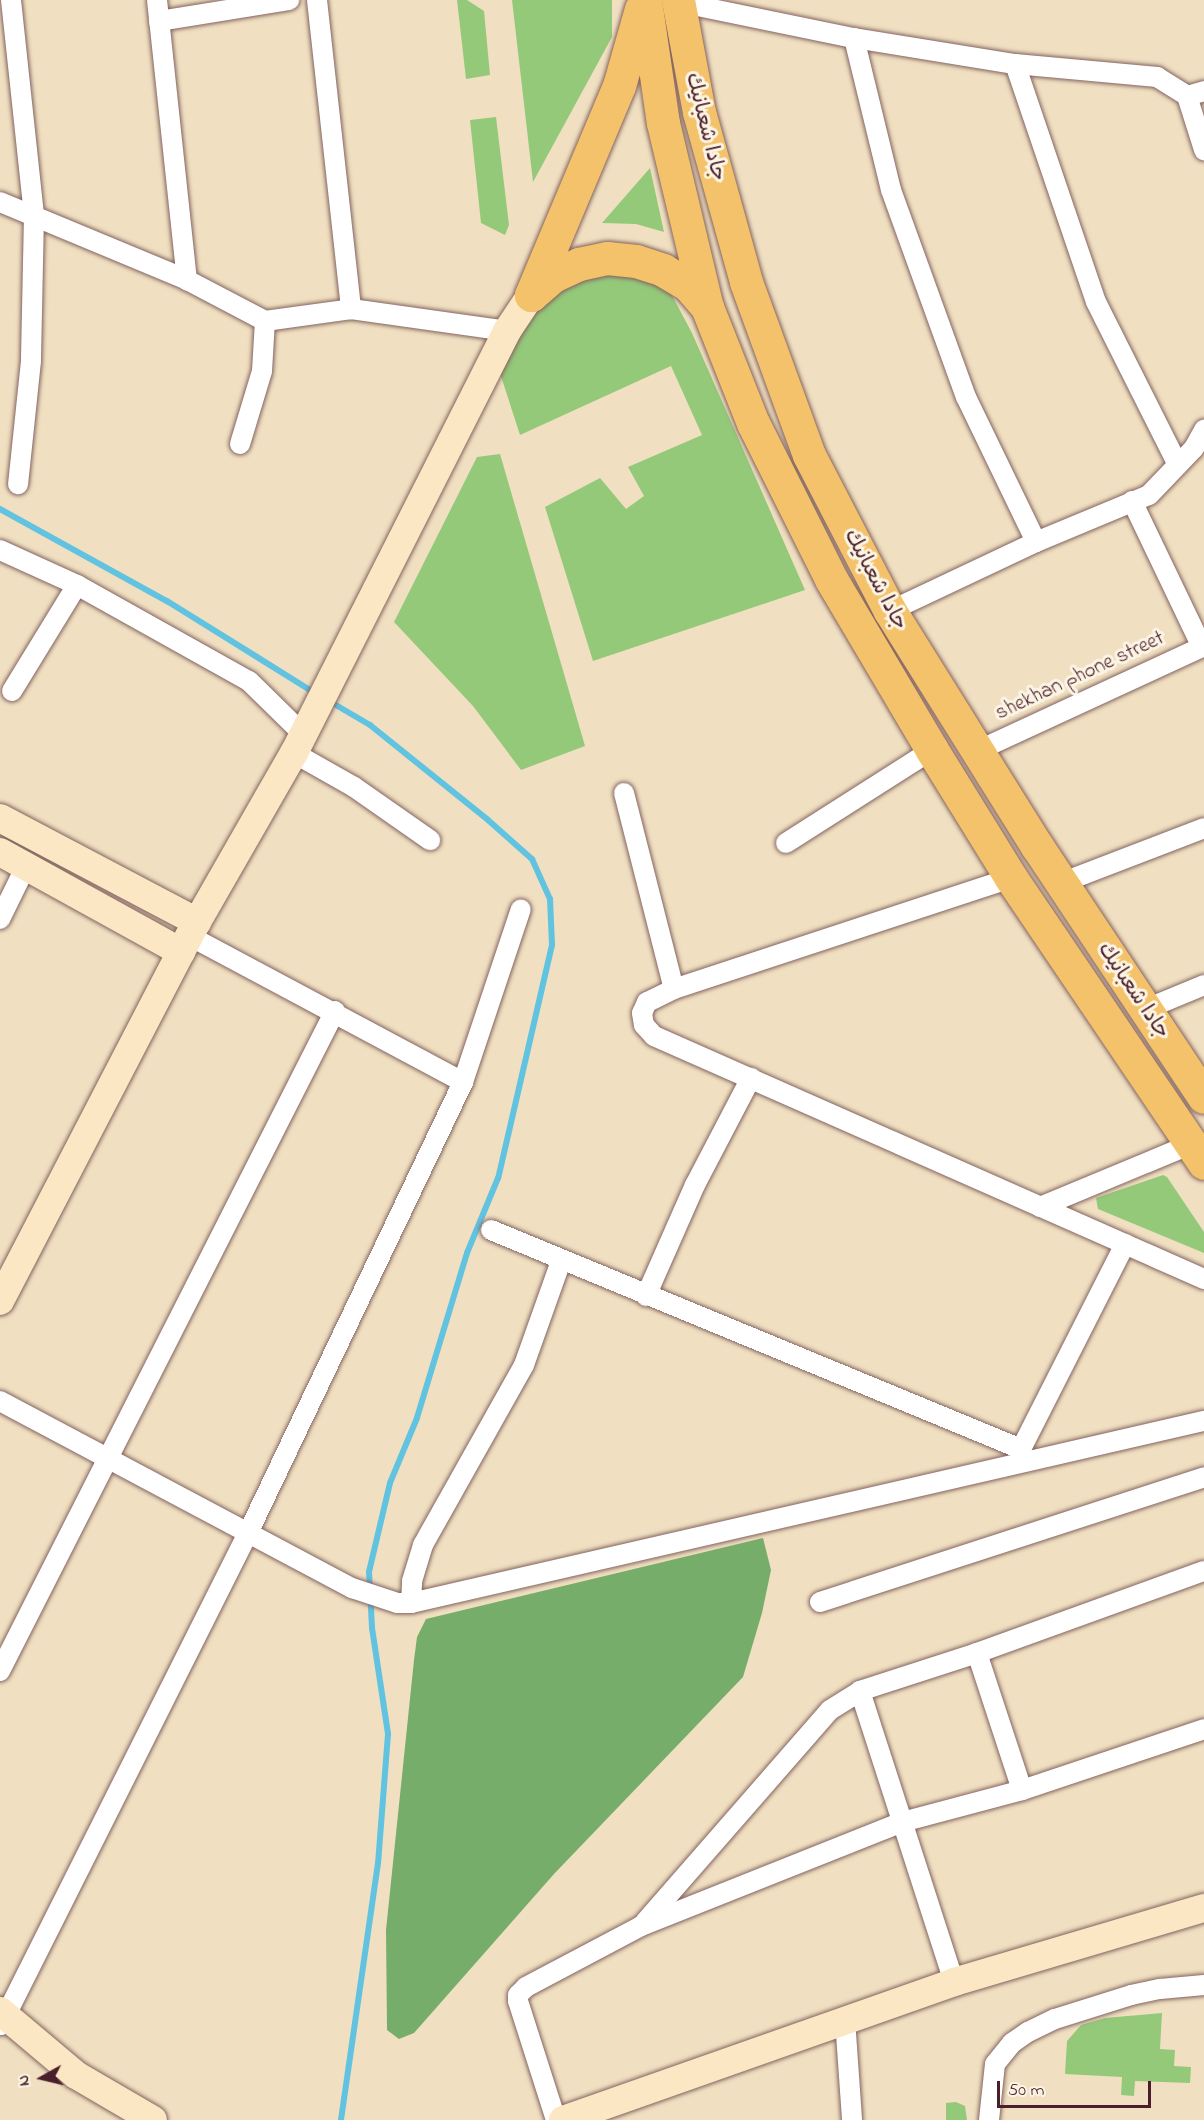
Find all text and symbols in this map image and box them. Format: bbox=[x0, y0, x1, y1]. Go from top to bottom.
street label: جادا شعبانيك bbox=[679, 70, 731, 184]
street label: جادا شعبانيك bbox=[838, 525, 912, 635]
street label: shekhan phone street bbox=[992, 626, 1168, 726]
street label: جادا شعبانيك bbox=[1092, 938, 1174, 1044]
north arrow bbox=[12, 2048, 72, 2108]
scale bar bbox=[1000, 2069, 1154, 2107]
text: N bbox=[12, 2073, 37, 2088]
text: 50 m bbox=[1008, 2078, 1045, 2104]

